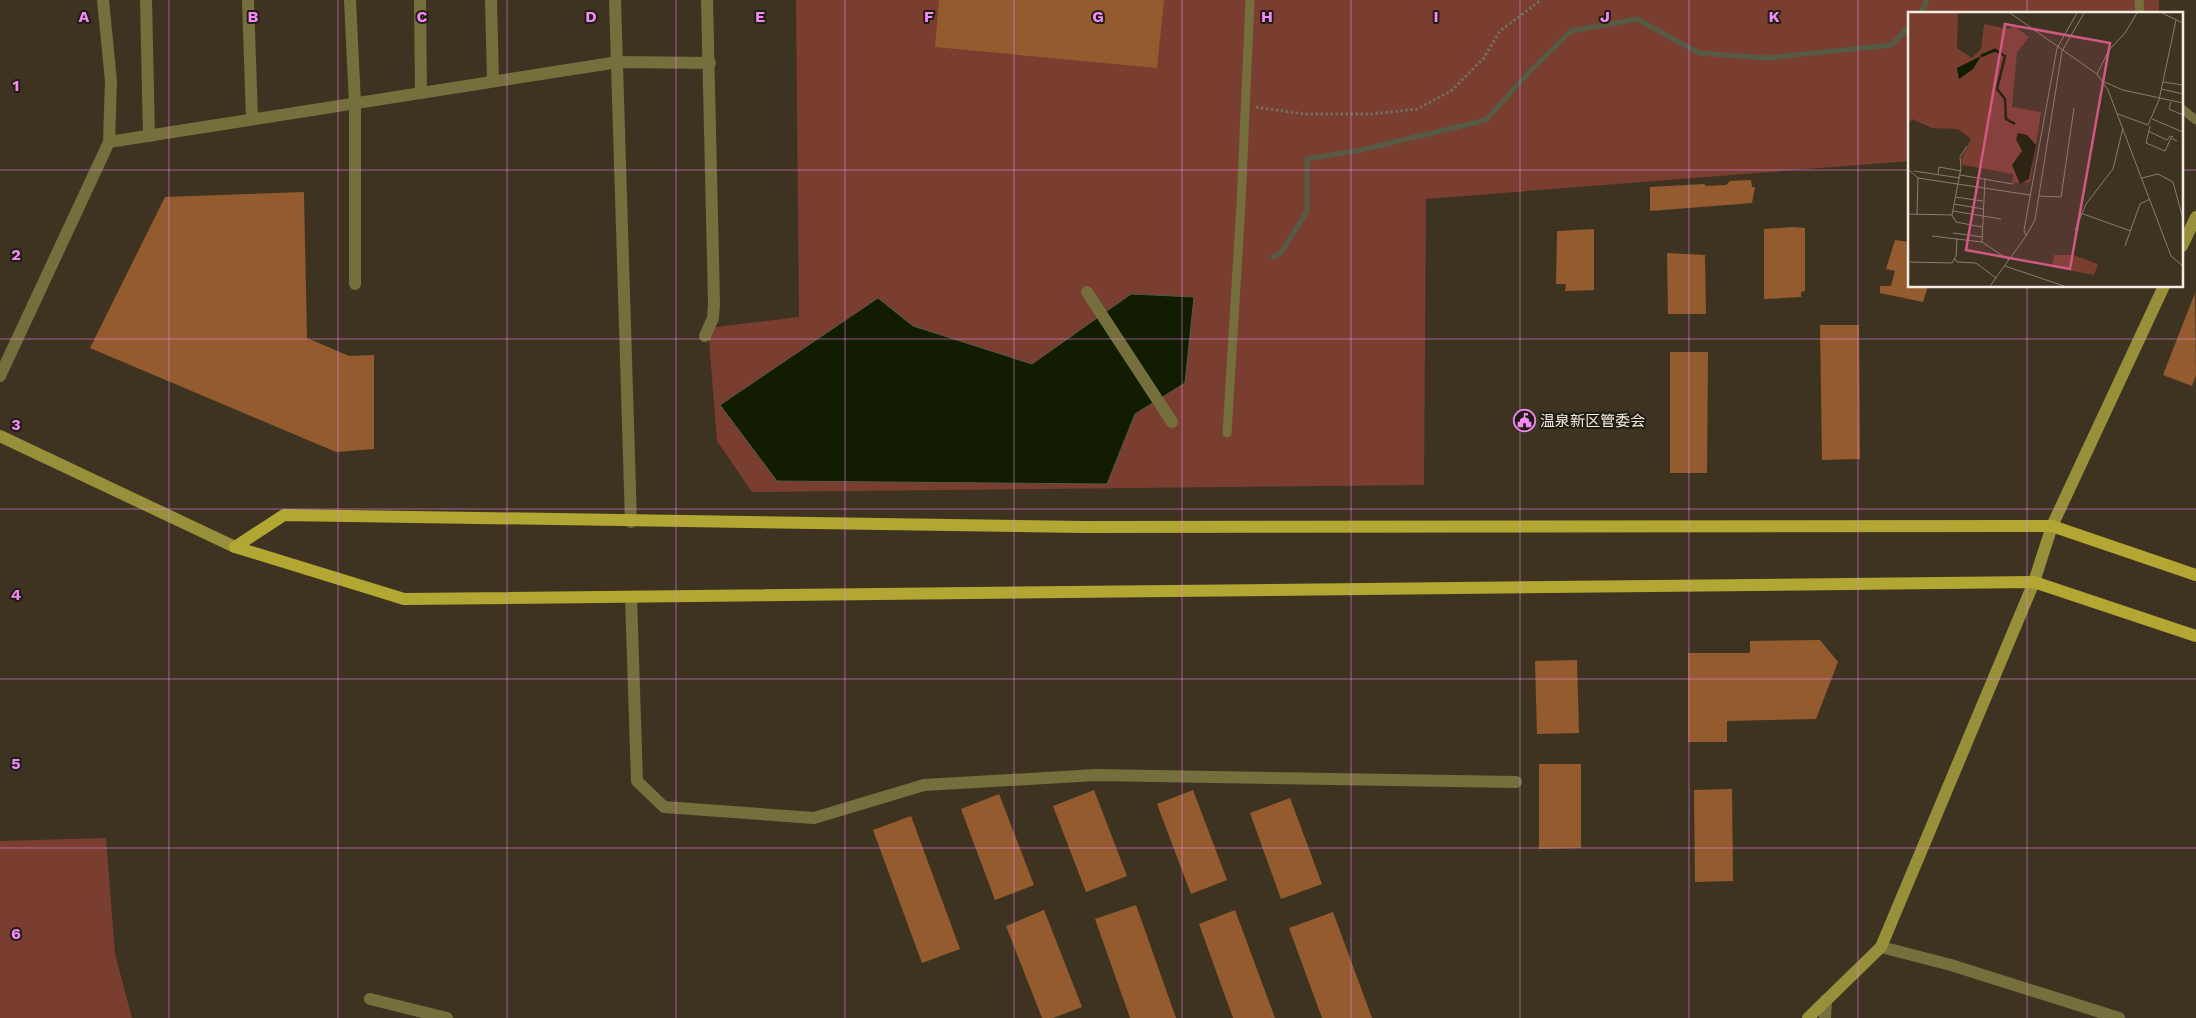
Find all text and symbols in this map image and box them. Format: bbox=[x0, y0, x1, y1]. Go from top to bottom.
text: A bbox=[79, 7, 90, 26]
text: B bbox=[248, 7, 259, 26]
text: C bbox=[417, 7, 428, 26]
text: D bbox=[585, 7, 597, 26]
text: E bbox=[755, 7, 765, 26]
text: F bbox=[924, 7, 934, 26]
text: G bbox=[1092, 7, 1104, 26]
text: H bbox=[1261, 7, 1273, 26]
text: I bbox=[1433, 7, 1439, 26]
text: J bbox=[1600, 7, 1610, 26]
text: K bbox=[1768, 7, 1780, 26]
inset map bbox=[1908, 12, 2184, 288]
text: 1 bbox=[13, 76, 19, 95]
text: 2 bbox=[11, 245, 21, 264]
public building icon: 温泉新区管委会 bbox=[1512, 409, 1536, 433]
place label: 温泉新区管委会 bbox=[1540, 412, 1645, 430]
text: 3 bbox=[11, 415, 21, 434]
text: 4 bbox=[11, 585, 21, 604]
text: 5 bbox=[11, 754, 21, 773]
text: 6 bbox=[11, 924, 21, 943]

